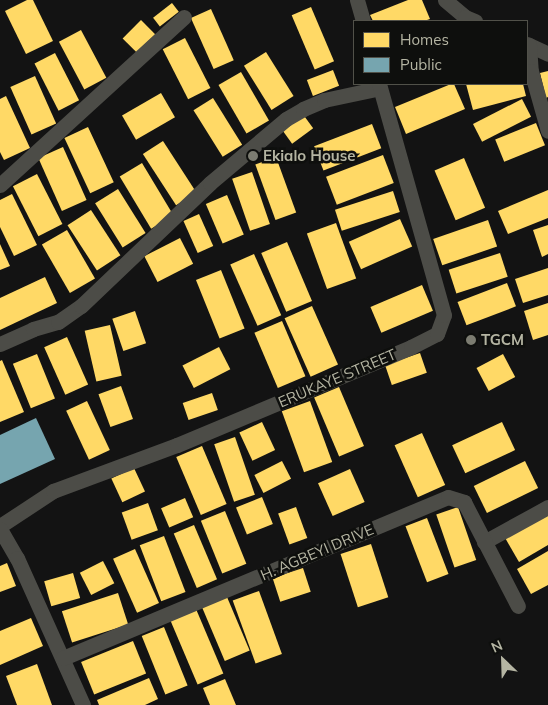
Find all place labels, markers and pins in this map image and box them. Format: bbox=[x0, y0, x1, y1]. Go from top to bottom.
place label: Ekialo House bbox=[263, 147, 355, 165]
marker: Ekialo House bbox=[247, 150, 259, 162]
place label: TGCM bbox=[481, 331, 524, 349]
marker: TGCM bbox=[465, 334, 477, 346]

